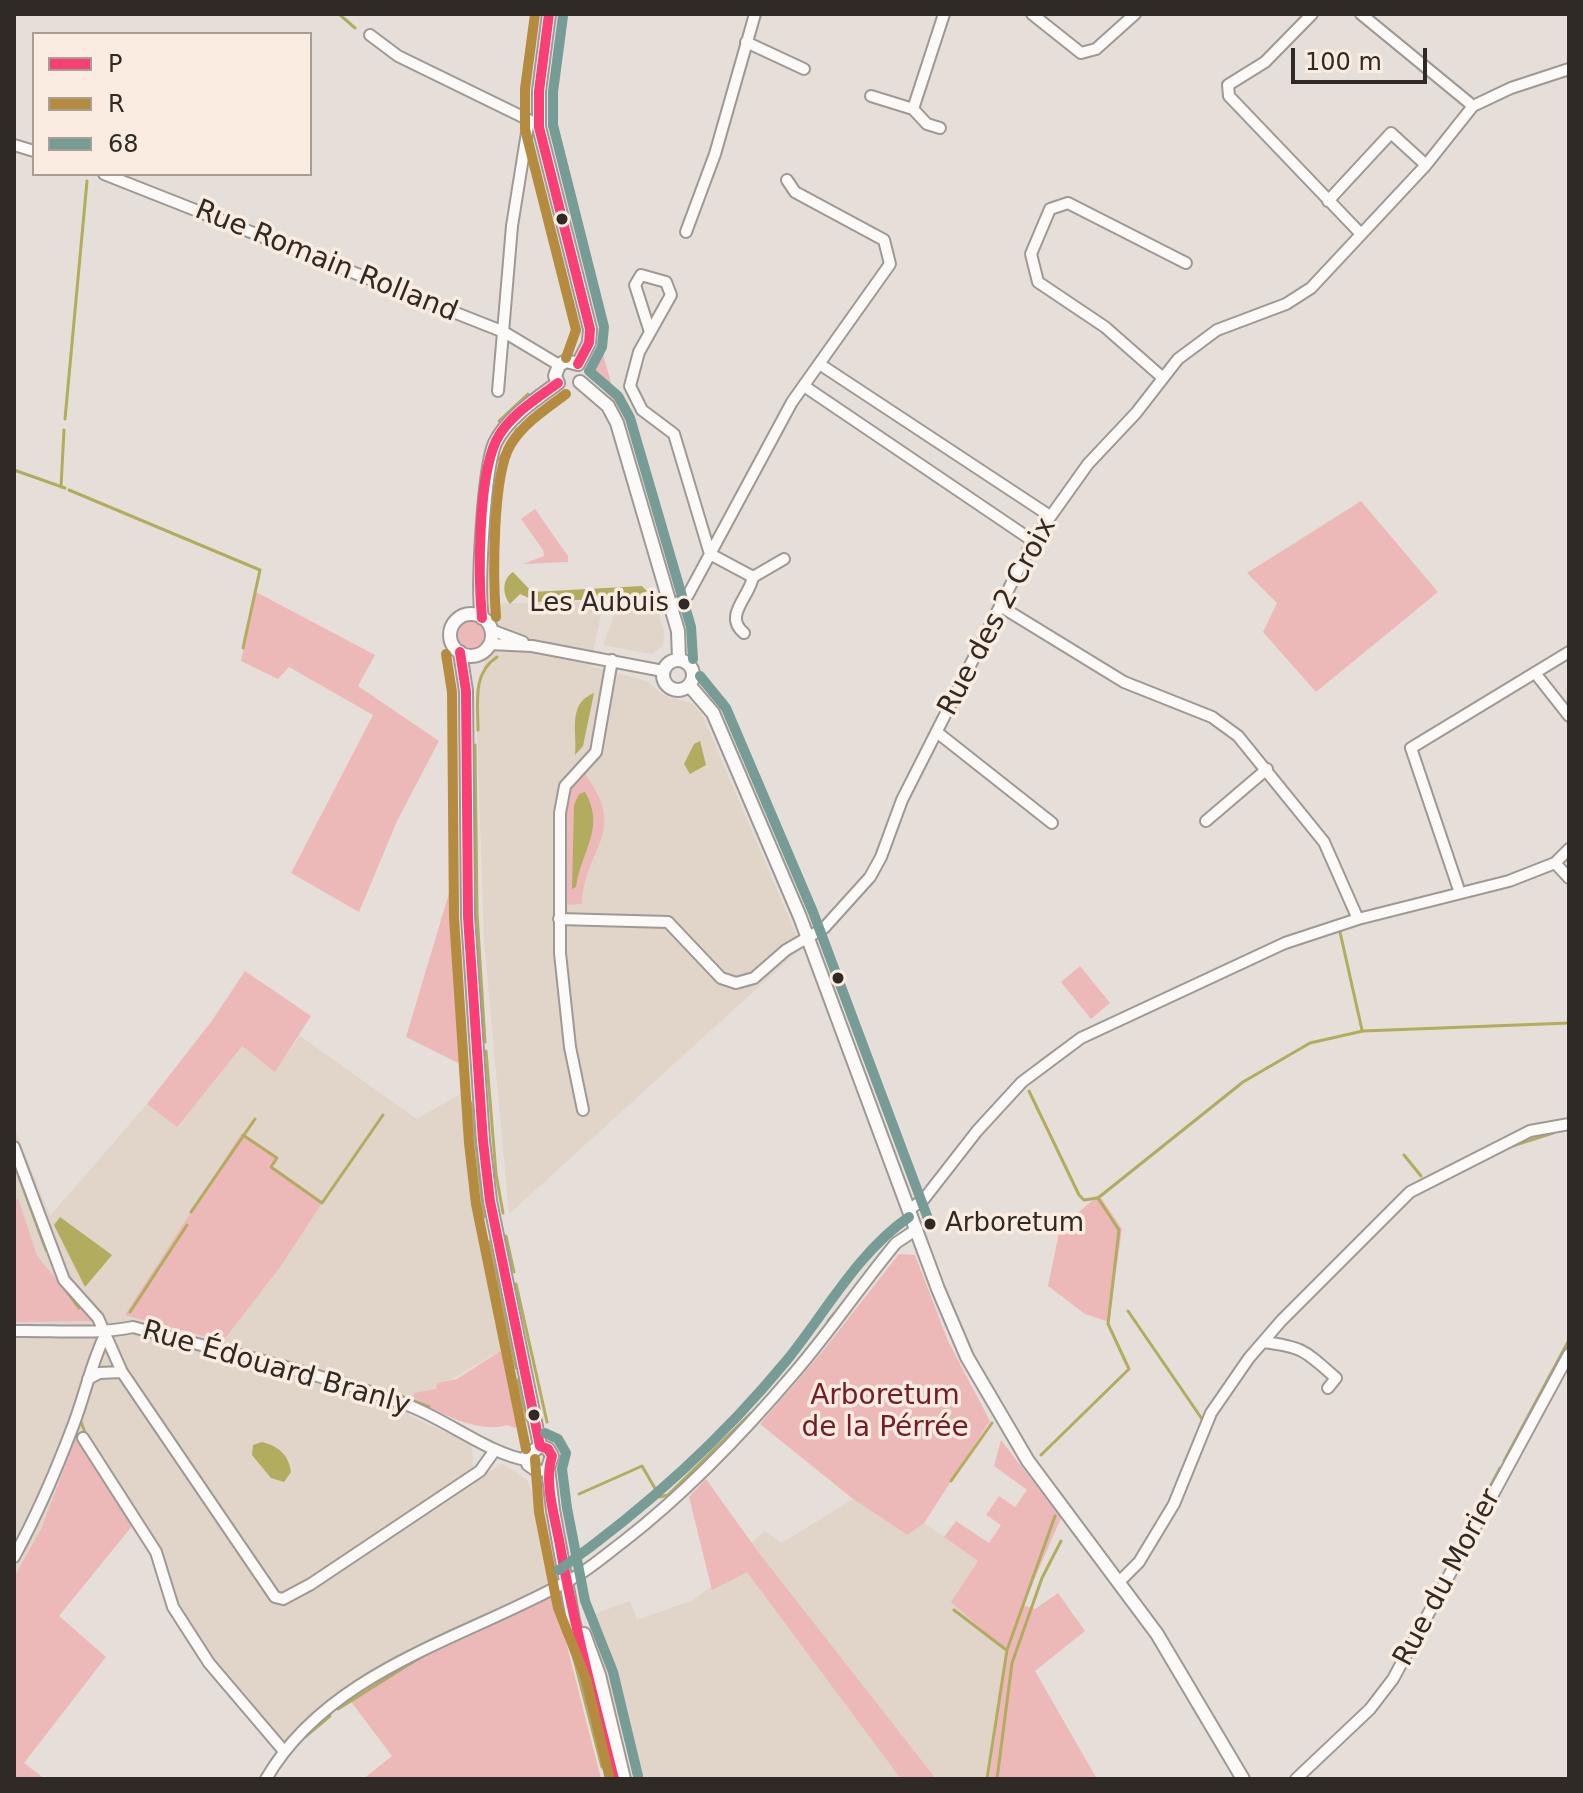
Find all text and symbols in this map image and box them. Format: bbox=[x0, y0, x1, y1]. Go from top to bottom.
legend bbox=[32, 32, 312, 176]
scale bar bbox=[1295, 32, 1431, 82]
text: 100 m bbox=[1305, 48, 1382, 76]
text: P bbox=[108, 50, 122, 78]
text: R bbox=[108, 90, 125, 118]
text: 68 bbox=[108, 130, 139, 158]
street label: Rue Romain Rolland bbox=[190, 194, 462, 330]
unlabelled marker bbox=[554, 211, 570, 227]
street label: Rue des 2 Croix bbox=[932, 512, 1064, 722]
place label: Les Aubuis bbox=[529, 588, 669, 620]
marker: Les Aubuis bbox=[676, 596, 692, 612]
unlabelled marker bbox=[830, 970, 846, 986]
place label: Arboretum bbox=[945, 1208, 1084, 1240]
marker: Arboretum bbox=[922, 1216, 938, 1232]
street label: Rue Édouard Branly bbox=[138, 1315, 414, 1423]
park label: Arboretum de la Pérrée bbox=[801, 1380, 969, 1446]
unlabelled marker bbox=[526, 1407, 542, 1423]
street label: Rue du Morier bbox=[1387, 1484, 1509, 1672]

